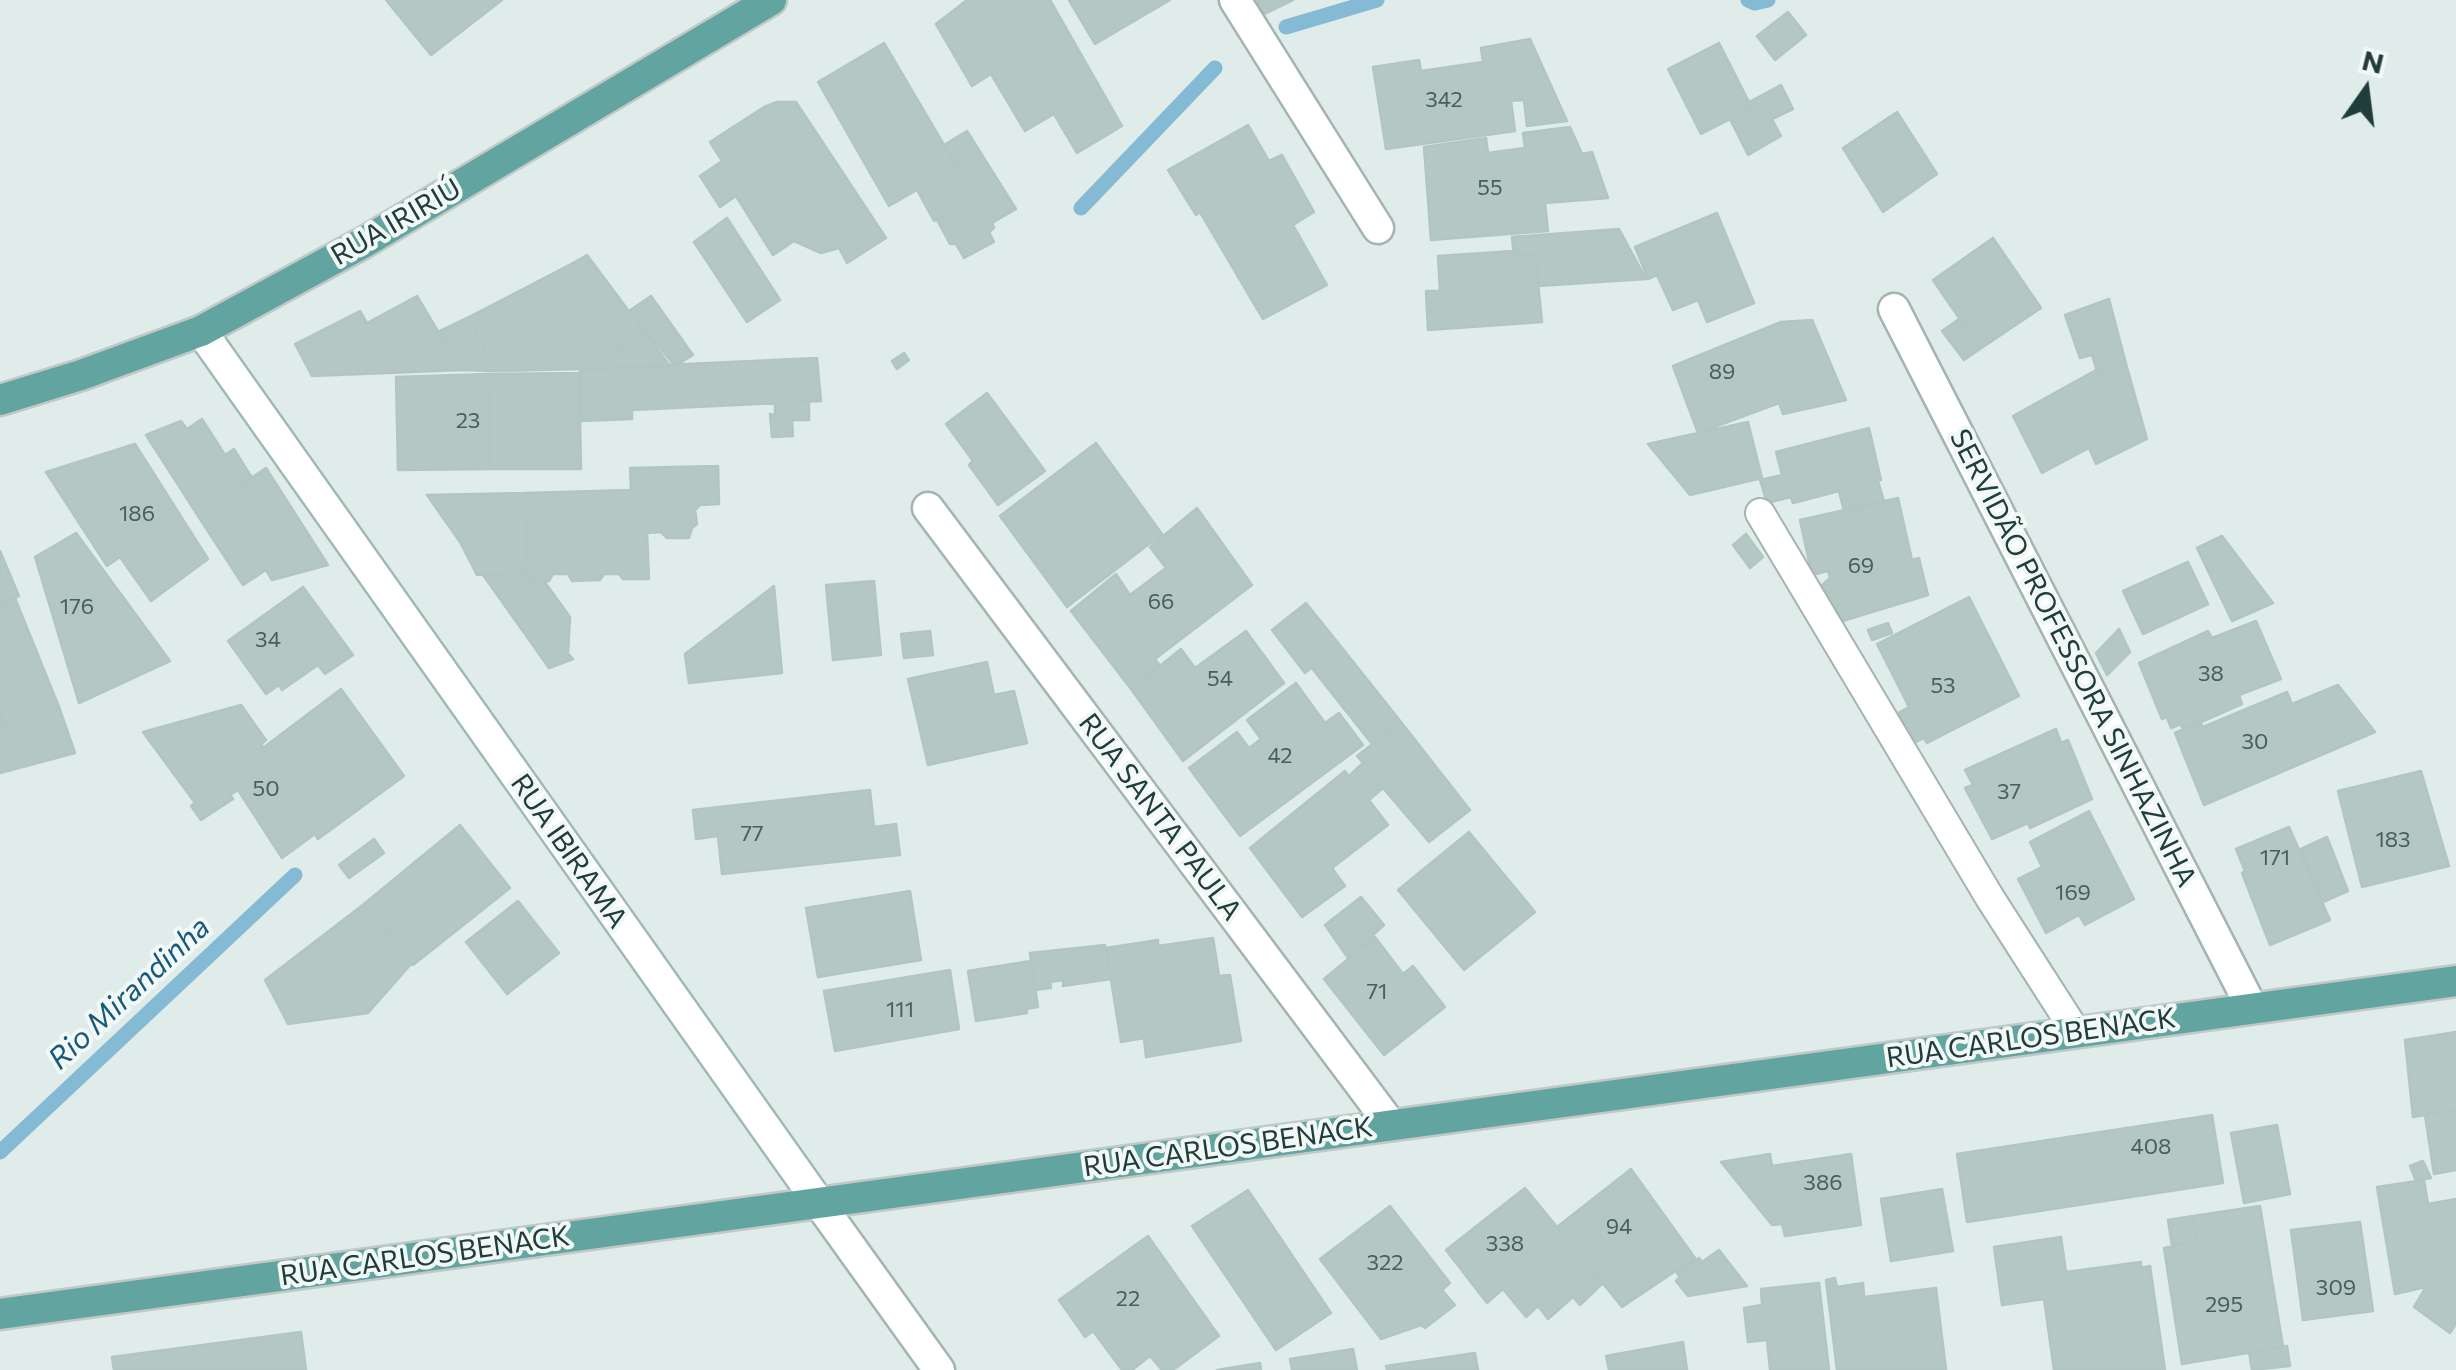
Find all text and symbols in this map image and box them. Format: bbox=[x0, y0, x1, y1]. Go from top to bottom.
north arrow bbox=[2316, 40, 2416, 140]
text: N bbox=[2359, 42, 2388, 80]
house number: 342 bbox=[1425, 87, 1463, 113]
street label: RUA IRIRIÚ bbox=[325, 171, 467, 273]
house number: 55 bbox=[1477, 175, 1503, 201]
house number: 89 bbox=[1709, 359, 1735, 385]
house number: 23 bbox=[456, 408, 480, 434]
street label: SERVIDÃO PROFESSORA SINHAZINHA bbox=[1942, 424, 2204, 892]
house number: 186 bbox=[119, 501, 155, 527]
house number: 69 bbox=[1848, 553, 1874, 579]
house number: 66 bbox=[1148, 589, 1174, 615]
house number: 176 bbox=[60, 594, 94, 620]
house number: 34 bbox=[255, 627, 281, 653]
house number: 38 bbox=[2198, 661, 2224, 687]
house number: 54 bbox=[1207, 666, 1233, 692]
house number: 53 bbox=[1930, 673, 1956, 699]
street label: RUA SANTA PAULA bbox=[1071, 707, 1249, 927]
house number: 30 bbox=[2242, 729, 2268, 755]
house number: 42 bbox=[1267, 743, 1293, 769]
street label: RUA IBIRAMA bbox=[503, 767, 635, 935]
house number: 50 bbox=[253, 776, 279, 802]
house number: 37 bbox=[1997, 779, 2021, 805]
house number: 77 bbox=[740, 821, 764, 847]
house number: 183 bbox=[2375, 827, 2411, 853]
house number: 171 bbox=[2260, 845, 2290, 871]
house number: 169 bbox=[2055, 880, 2091, 906]
water label: Rio Mirandinha bbox=[41, 909, 217, 1077]
house number: 71 bbox=[1366, 979, 1388, 1005]
house number: 111 bbox=[886, 997, 914, 1023]
street label: RUA CARLOS BENACK bbox=[1884, 1001, 2178, 1075]
street label: RUA CARLOS BENACK bbox=[1081, 1110, 1375, 1184]
house number: 408 bbox=[2131, 1134, 2171, 1160]
house number: 386 bbox=[1803, 1170, 1843, 1196]
house number: 94 bbox=[1606, 1214, 1632, 1240]
street label: RUA CARLOS BENACK bbox=[278, 1219, 572, 1293]
house number: 338 bbox=[1486, 1231, 1524, 1257]
house number: 322 bbox=[1367, 1250, 1403, 1276]
house number: 309 bbox=[2316, 1275, 2356, 1301]
house number: 22 bbox=[1116, 1286, 1140, 1312]
house number: 295 bbox=[2205, 1292, 2243, 1318]

